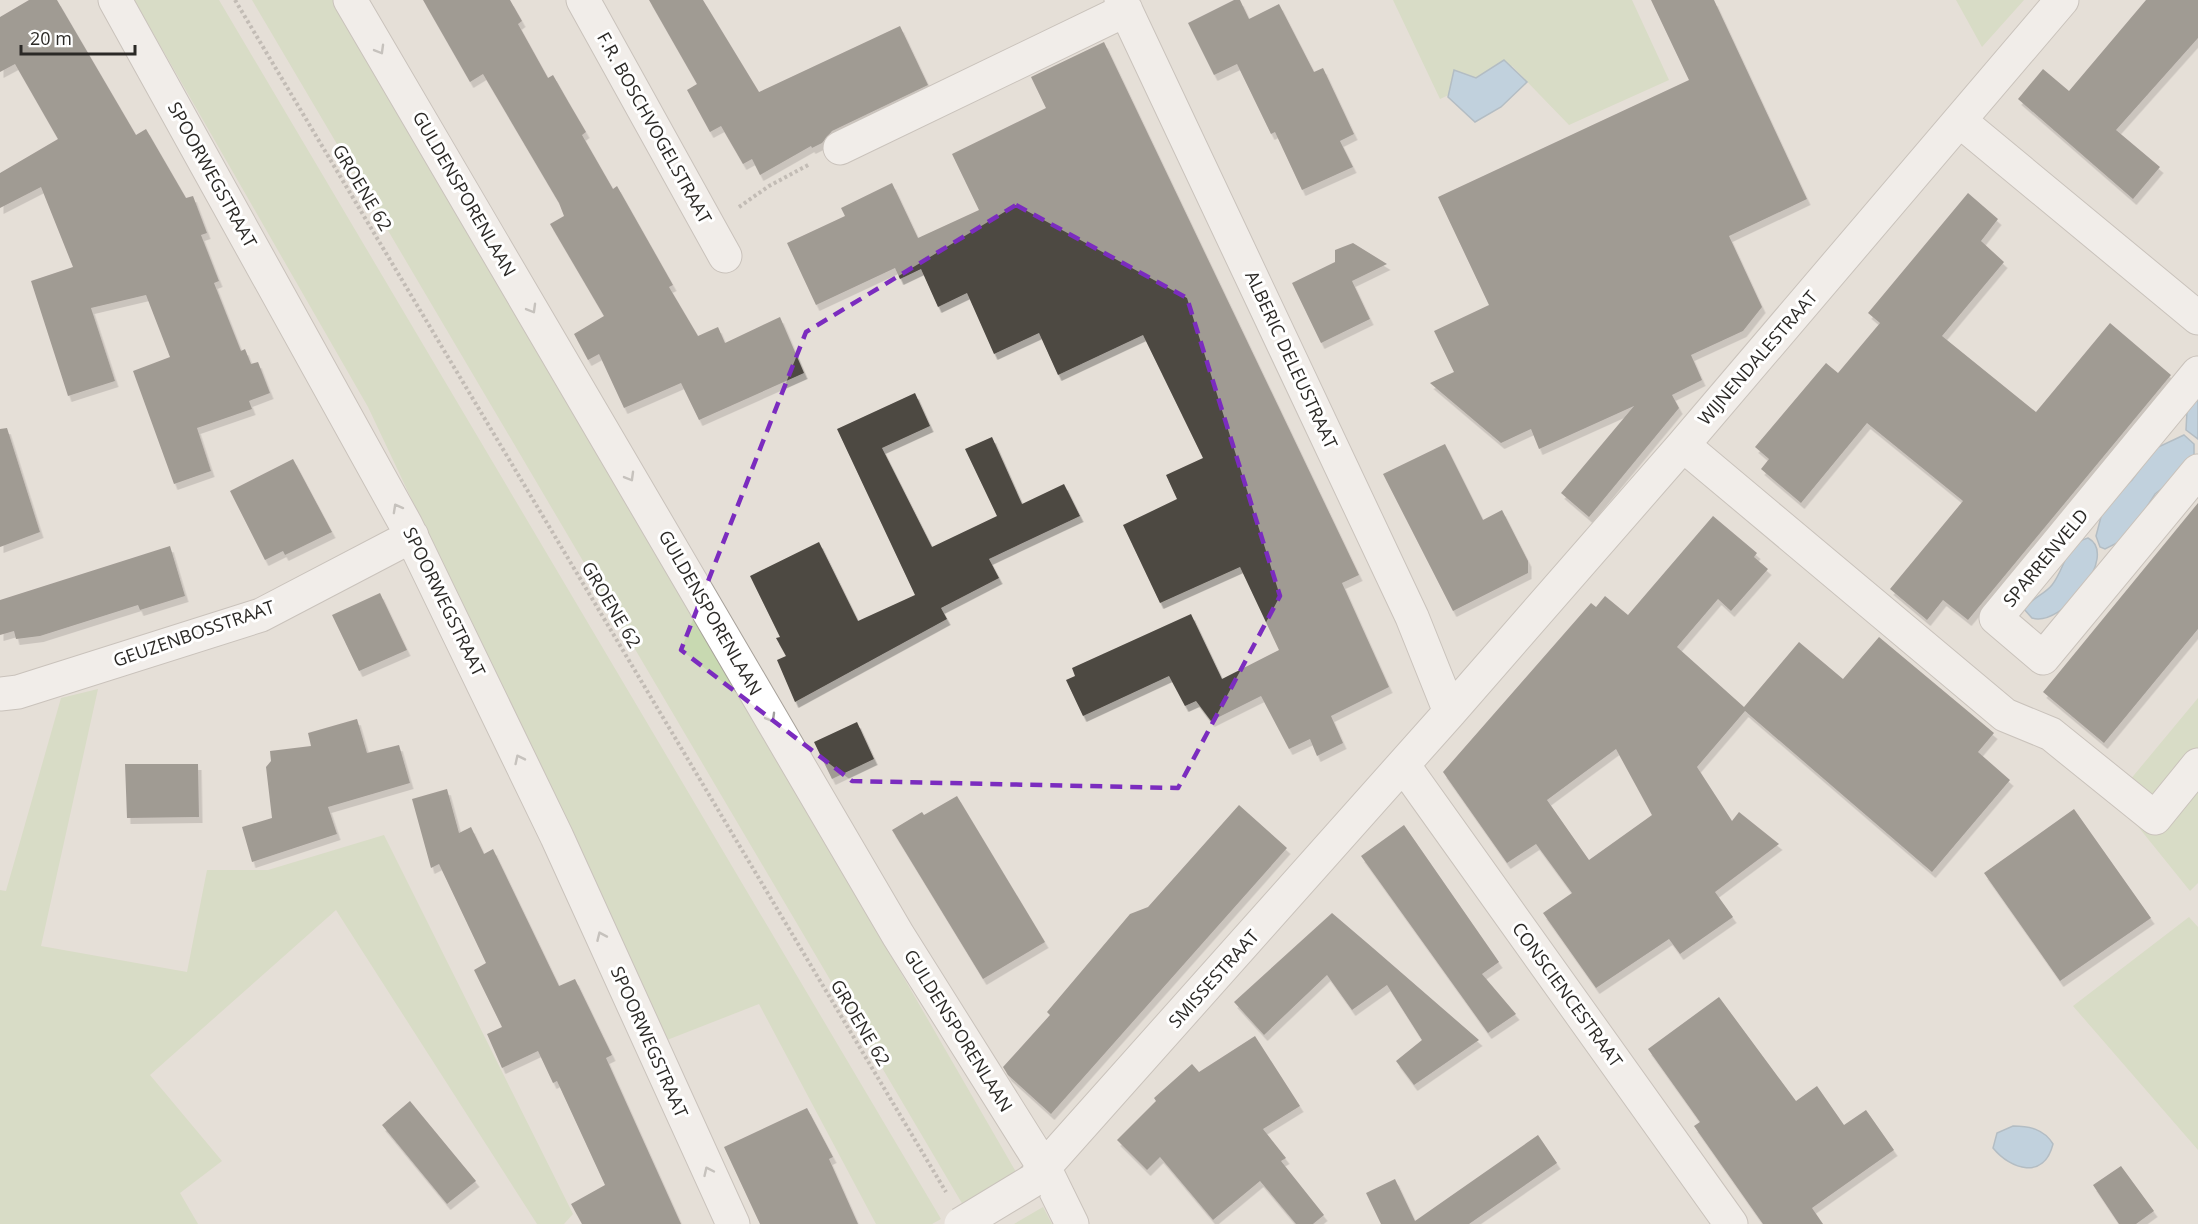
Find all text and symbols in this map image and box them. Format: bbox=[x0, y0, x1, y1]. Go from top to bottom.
scale bar bbox=[21, 18, 135, 56]
text: 20 m bbox=[30, 26, 72, 50]
street label: F.R. BOSCHVOGELSTRAAT bbox=[592, 27, 718, 228]
one-way arrow bbox=[373, 44, 384, 54]
street label: SPOORWEGSTRAAT bbox=[163, 97, 263, 252]
street label: GULDENSPORENLAAN bbox=[408, 106, 522, 281]
street label: GROENE 62 bbox=[328, 140, 398, 235]
street label: ALBERIC DELEUSTRAAT bbox=[1240, 267, 1344, 453]
street label: WIJNENDALESTRAAT bbox=[1692, 285, 1822, 430]
one-way arrow bbox=[524, 303, 536, 313]
one-way arrow bbox=[623, 471, 635, 482]
street label: SPARRENVELD bbox=[1997, 503, 2093, 611]
one-way arrow bbox=[393, 504, 404, 514]
street label: SPOORWEGSTRAAT bbox=[398, 523, 491, 680]
street label: GULDENSPORENLAAN bbox=[654, 525, 768, 700]
street label: GROENE 62 bbox=[577, 557, 647, 652]
street label: GEUZENBOSSTRAAT bbox=[110, 594, 278, 672]
one-way arrow bbox=[764, 712, 776, 722]
one-way arrow bbox=[515, 755, 527, 766]
street label: CONSCIENCESTRAAT bbox=[1507, 917, 1629, 1072]
street label: SMISSESTRAAT bbox=[1163, 924, 1264, 1033]
one-way arrow bbox=[597, 931, 609, 942]
street label: GULDENSPORENLAAN bbox=[899, 945, 1019, 1116]
street label: SPOORWEGSTRAAT bbox=[606, 962, 694, 1121]
street label: GROENE 62 bbox=[826, 975, 896, 1070]
one-way arrow bbox=[703, 1167, 715, 1178]

